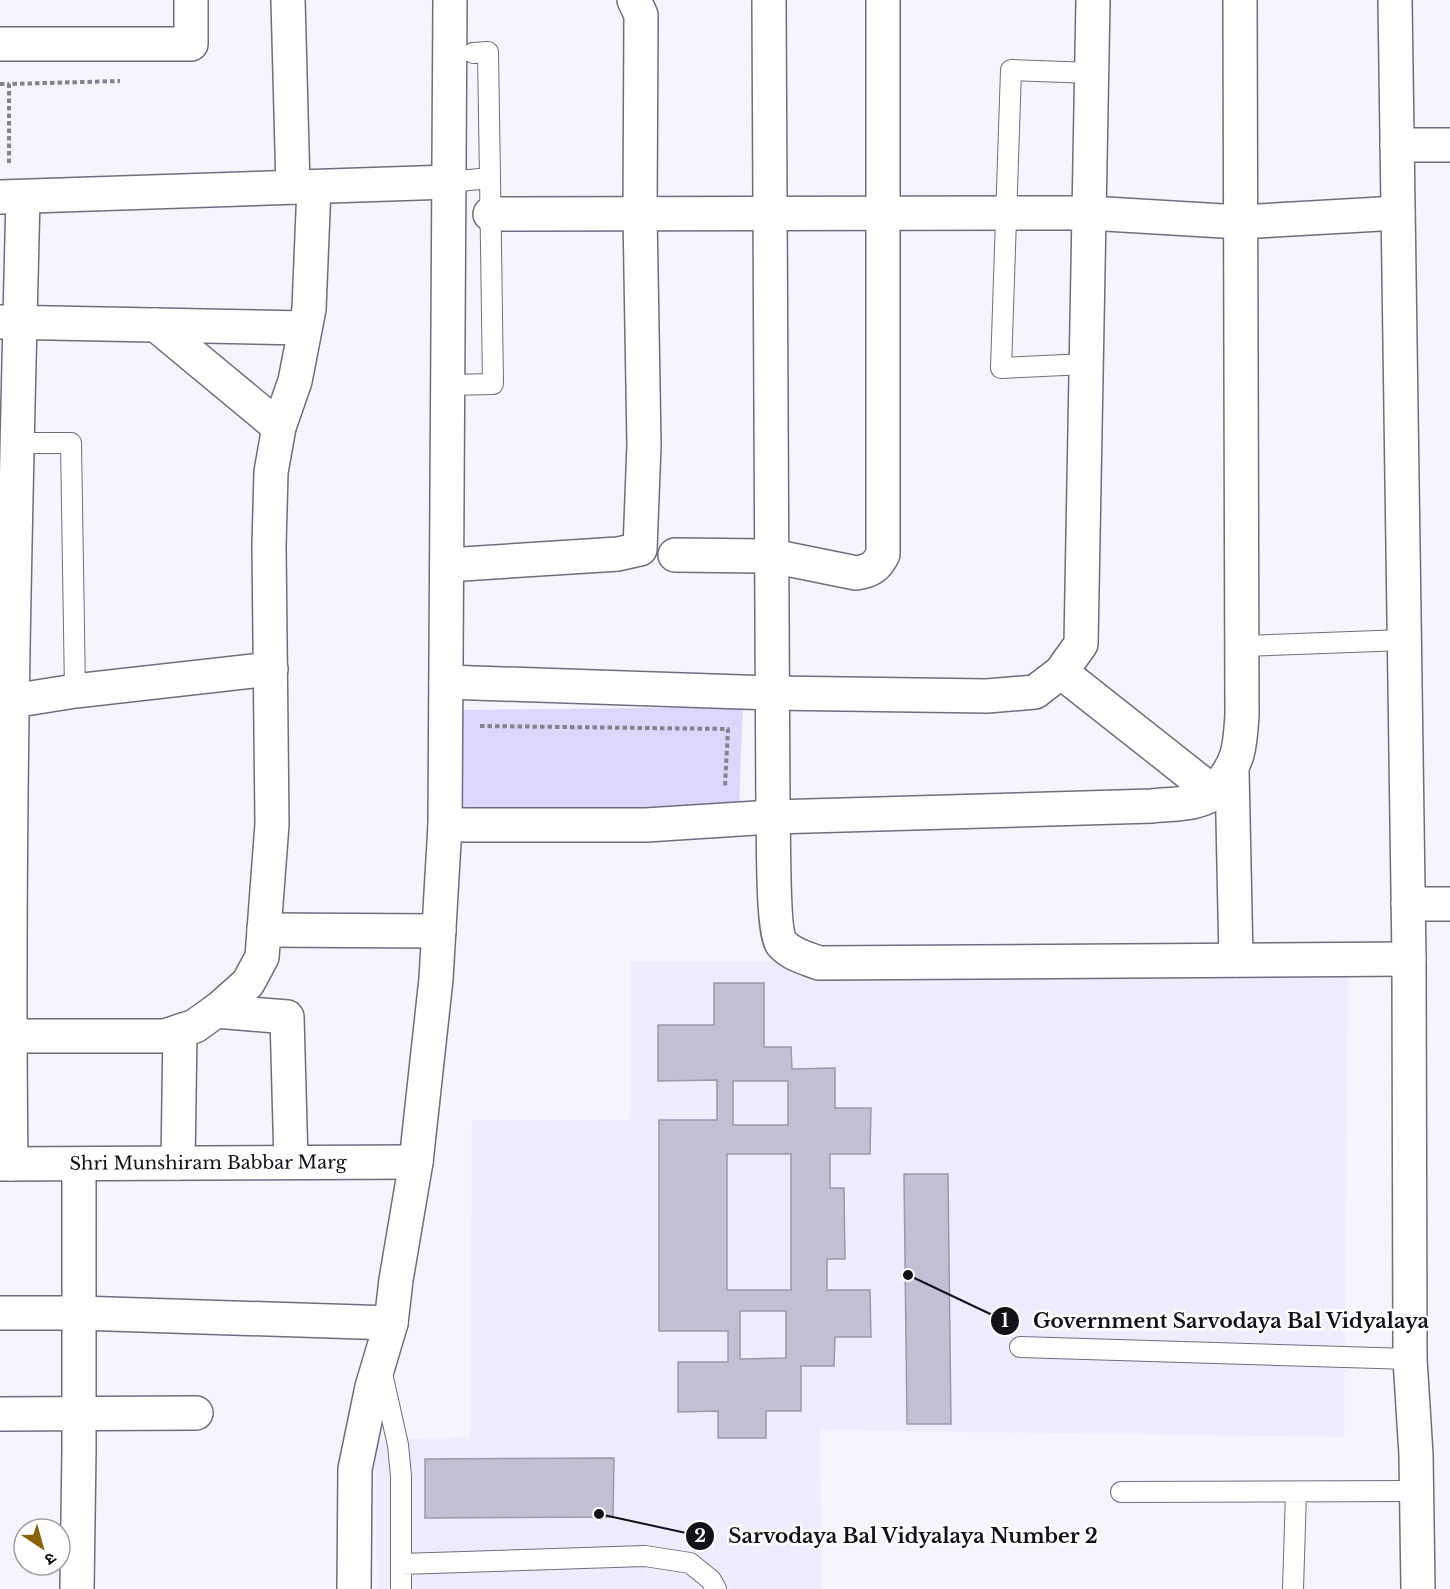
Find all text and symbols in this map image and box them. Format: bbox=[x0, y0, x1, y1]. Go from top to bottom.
street label: Shri Munshiram Babbar Marg bbox=[69, 1151, 347, 1175]
callout: Government Sarvodaya Bal Vidyalaya bbox=[990, 1302, 1441, 1340]
text: Government Sarvodaya Bal Vidyalaya bbox=[1033, 1309, 1430, 1333]
text: 1 bbox=[1001, 1310, 1009, 1332]
north arrow bbox=[12, 1517, 72, 1577]
callout: Sarvodaya Bal Vidyalaya Number 2 bbox=[685, 1517, 1110, 1555]
text: Sarvodaya Bal Vidyalaya Number 2 bbox=[728, 1524, 1098, 1548]
text: 2 bbox=[694, 1525, 706, 1547]
text: उ bbox=[41, 1548, 60, 1570]

